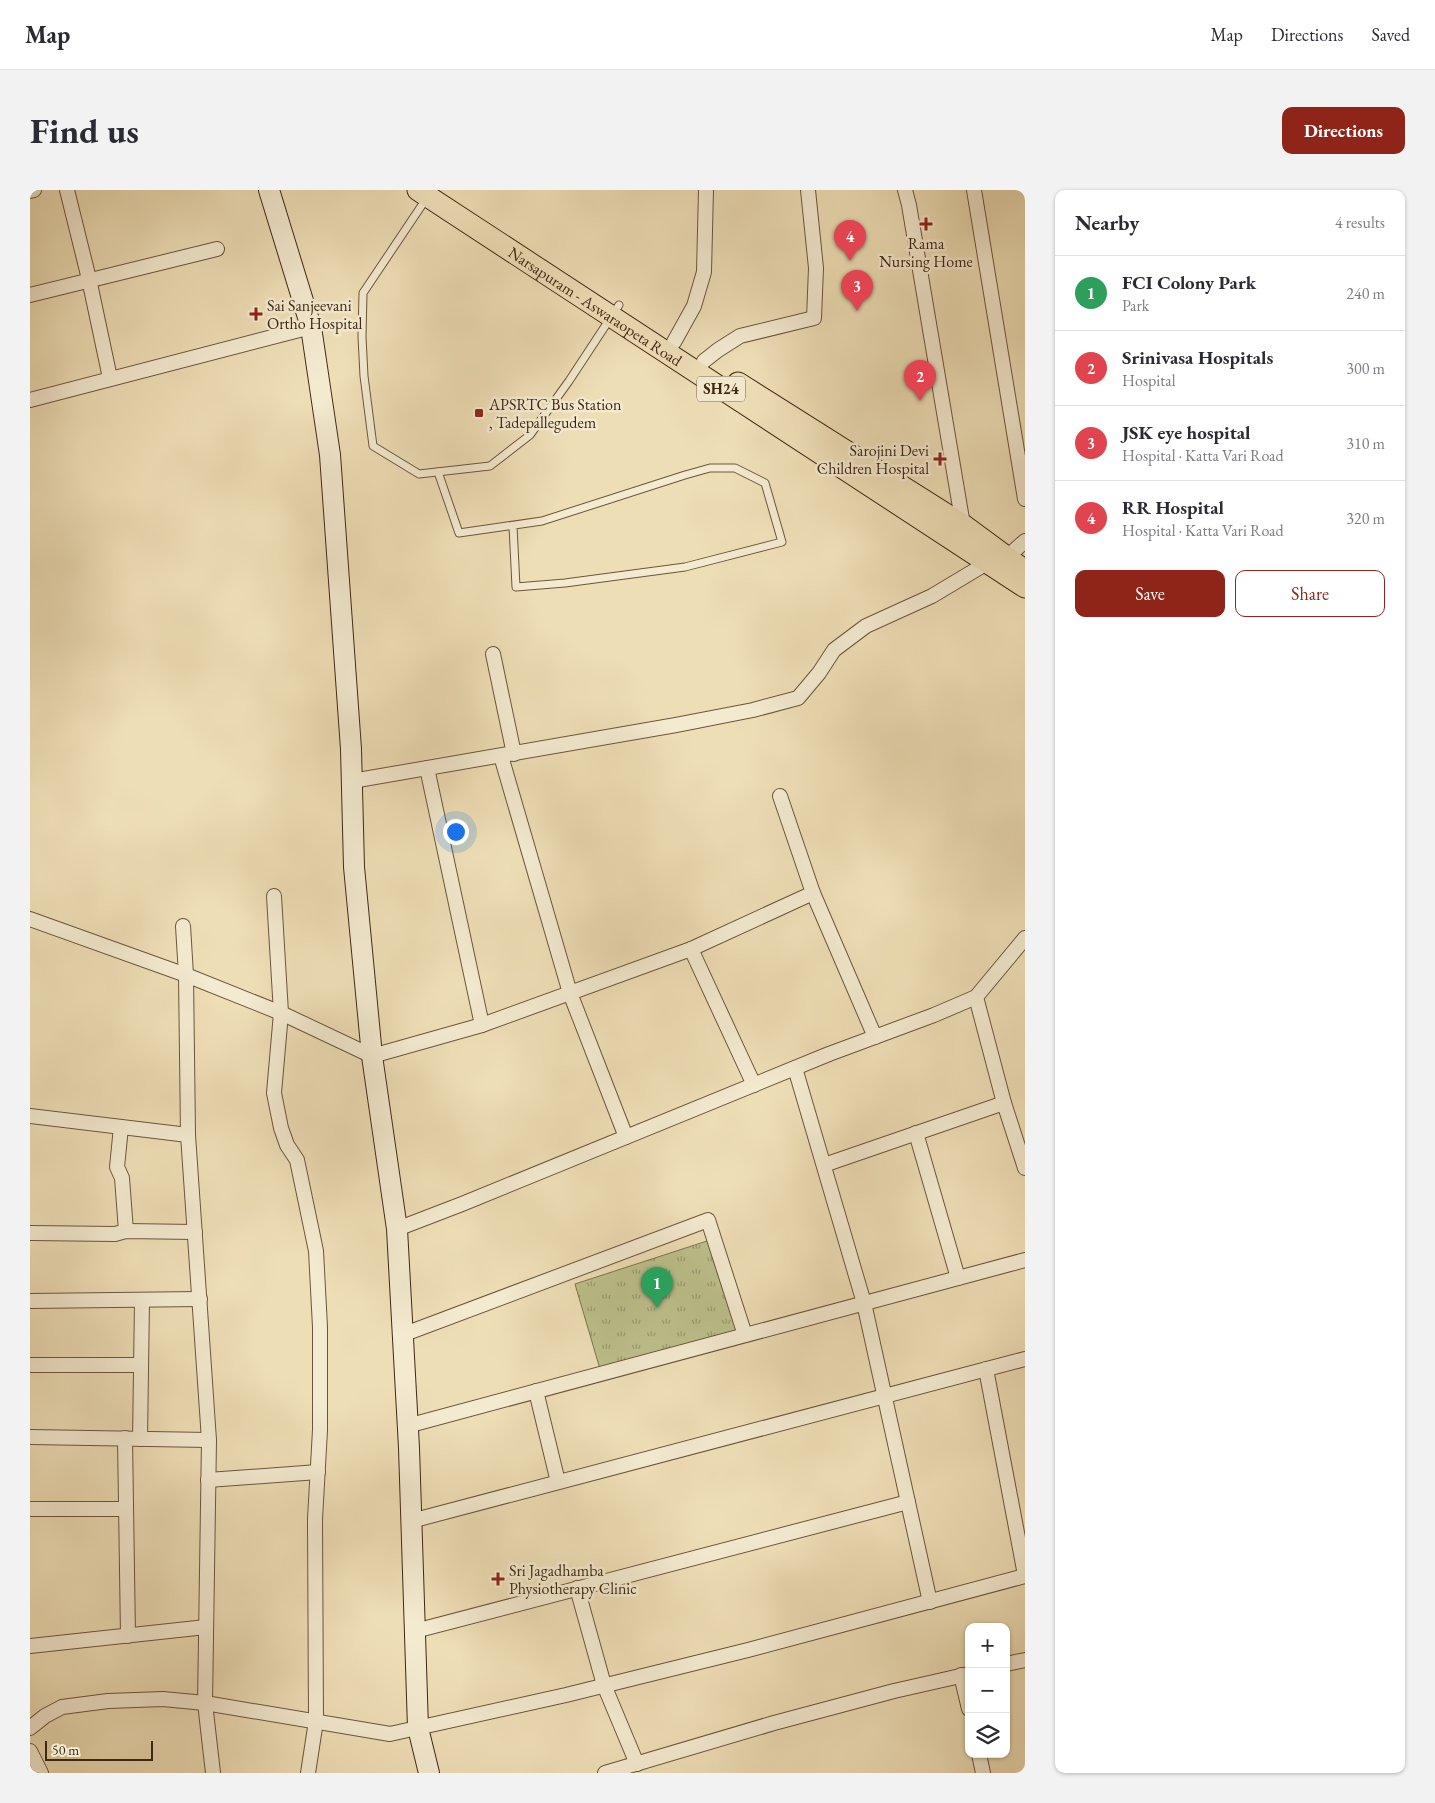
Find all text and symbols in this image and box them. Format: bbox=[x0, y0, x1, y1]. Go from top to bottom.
text: Map bbox=[25, 19, 70, 50]
text: Map bbox=[1211, 23, 1243, 46]
text: Directions bbox=[1271, 23, 1343, 46]
text: Saved bbox=[1371, 23, 1410, 46]
button: Directions bbox=[1282, 107, 1405, 154]
text: Find us bbox=[30, 108, 139, 153]
text: Nearby bbox=[1075, 209, 1139, 236]
text: 4 results bbox=[1335, 212, 1385, 233]
marker: Rama Nursing Home bbox=[919, 217, 933, 231]
pin: 4 bbox=[834, 220, 866, 261]
place label: Rama Nursing Home bbox=[879, 233, 973, 272]
street label: Narsapuram - Aswaraopeta Road bbox=[504, 242, 687, 371]
pin: 3 bbox=[841, 270, 873, 311]
text: FCI Colony Park bbox=[1122, 270, 1256, 295]
text: 1 bbox=[1087, 283, 1095, 304]
text: 240 m bbox=[1346, 283, 1385, 304]
place label: Sai Sanjeevani Ortho Hospital bbox=[267, 295, 363, 334]
text: Park bbox=[1122, 295, 1149, 316]
marker: Sai Sanjeevani Ortho Hospital bbox=[249, 307, 263, 321]
text: Srinivasa Hospitals bbox=[1122, 345, 1273, 370]
text: 2 bbox=[1087, 358, 1095, 379]
text: 300 m bbox=[1346, 358, 1385, 379]
pin: 2 bbox=[904, 360, 936, 401]
text: Hospital bbox=[1122, 370, 1176, 391]
road number: SH24 bbox=[697, 376, 745, 402]
place label: APSRTC Bus Station , Tadepallegudem bbox=[488, 394, 622, 433]
marker: APSRTC Bus Station , Tadepallegudem bbox=[473, 407, 485, 419]
text: JSK eye hospital bbox=[1122, 420, 1251, 445]
text: 3 bbox=[1087, 433, 1095, 454]
text: 310 m bbox=[1346, 433, 1385, 454]
place label: Sarojini Devi Children Hospital bbox=[817, 440, 929, 479]
text: Hospital · Katta Vari Road bbox=[1122, 445, 1284, 466]
marker: Sarojini Devi Children Hospital bbox=[933, 452, 947, 466]
text: RR Hospital bbox=[1122, 495, 1224, 520]
text: 4 bbox=[1087, 508, 1095, 529]
text: 320 m bbox=[1346, 508, 1385, 529]
text: Hospital · Katta Vari Road bbox=[1122, 520, 1284, 541]
button: Save bbox=[1075, 570, 1225, 617]
button: Share bbox=[1235, 570, 1385, 617]
your location bbox=[443, 819, 469, 845]
pin: 1 bbox=[641, 1267, 673, 1308]
place label: Sri Jagadhamba Physiotherapy Clinic bbox=[509, 1560, 637, 1599]
marker: Sri Jagadhamba Physiotherapy Clinic bbox=[491, 1572, 505, 1586]
map controls bbox=[965, 1623, 1010, 1758]
button: + bbox=[965, 1623, 1010, 1668]
button: − bbox=[965, 1668, 1010, 1713]
button: layers bbox=[965, 1713, 1010, 1758]
scale bar bbox=[45, 1738, 152, 1761]
text: 50 m bbox=[52, 1741, 79, 1759]

